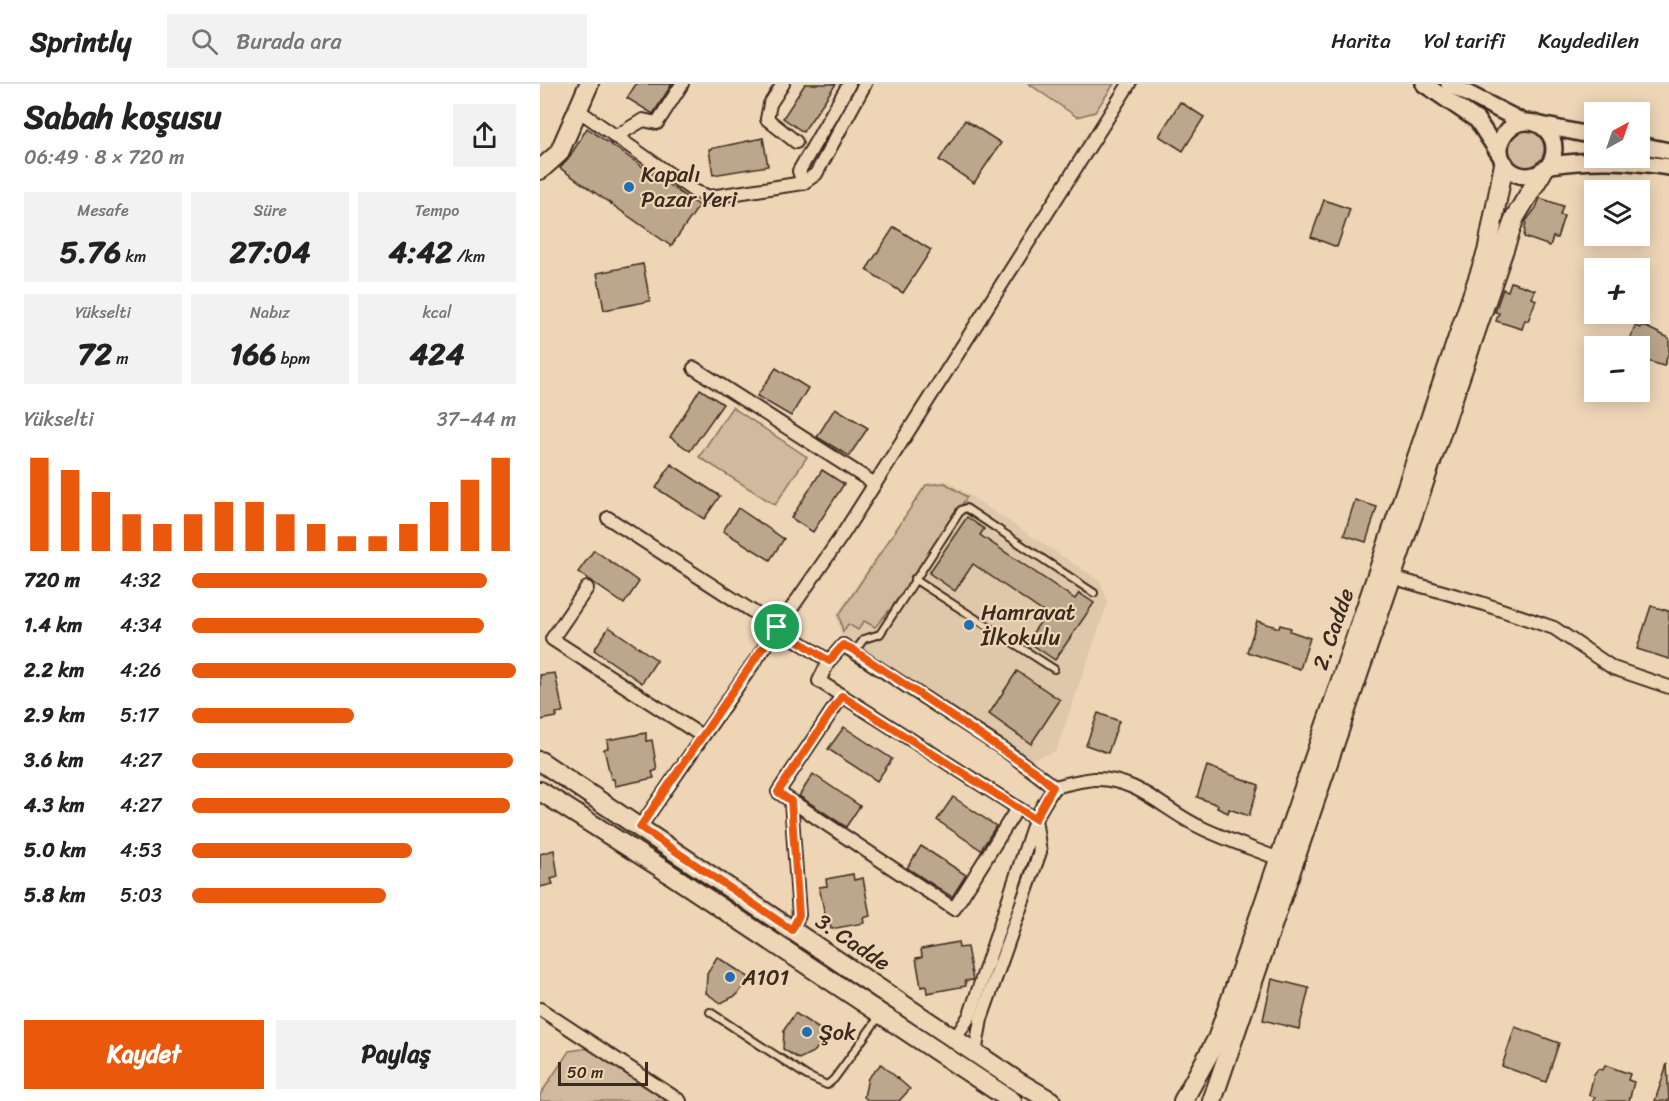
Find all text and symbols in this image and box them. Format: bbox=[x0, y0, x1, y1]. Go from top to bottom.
search box bbox=[167, 14, 587, 68]
text: Sprintly bbox=[30, 17, 131, 66]
text: Burada ara bbox=[236, 22, 342, 61]
text: Harita bbox=[1331, 22, 1391, 60]
text: Yol tarifi bbox=[1424, 22, 1505, 60]
text: Kaydedilen bbox=[1538, 22, 1639, 60]
icon: search bbox=[188, 25, 221, 58]
text: Sabah koşusu bbox=[24, 88, 221, 146]
north arrow bbox=[1584, 102, 1650, 168]
map controls bbox=[1584, 102, 1650, 402]
button: share bbox=[453, 104, 516, 167]
text: 06:49 · 8 × 720 m bbox=[24, 140, 184, 175]
place label: Kapalı Pazar Yeri bbox=[641, 155, 738, 219]
marker: Kapalı Pazar Yeri bbox=[622, 180, 636, 194]
button: layers bbox=[1584, 180, 1650, 246]
text: Mesafe bbox=[77, 196, 129, 225]
text: Süre bbox=[253, 196, 287, 225]
text: Tempo bbox=[415, 196, 459, 225]
text: 5.76 bbox=[60, 225, 121, 279]
text: 27:04 bbox=[229, 225, 311, 279]
text: 4:42 bbox=[389, 225, 452, 279]
text: km bbox=[121, 242, 146, 271]
text: /km bbox=[452, 242, 485, 271]
button: + bbox=[1584, 258, 1650, 324]
text: Yükselti bbox=[75, 298, 131, 327]
text: Nabız bbox=[250, 298, 290, 327]
text: kcal bbox=[422, 298, 452, 327]
text: 72 bbox=[78, 327, 112, 381]
text: 166 bbox=[230, 327, 277, 381]
text: 424 bbox=[410, 327, 464, 381]
button: − bbox=[1584, 336, 1650, 402]
text: m bbox=[112, 344, 128, 373]
text: bpm bbox=[277, 344, 310, 373]
text: Yükselti bbox=[24, 402, 94, 437]
text: 37–44 m bbox=[437, 402, 516, 437]
text: 720 m bbox=[24, 563, 80, 598]
text: 4:32 bbox=[120, 563, 161, 598]
street label: 2. Cadde bbox=[1301, 583, 1365, 675]
place label: Hamravat İlkokulu bbox=[980, 593, 1076, 657]
pin bbox=[751, 601, 802, 652]
text: 1.4 km bbox=[24, 608, 82, 643]
text: 4:34 bbox=[120, 608, 162, 643]
icon: arrive bbox=[760, 610, 793, 643]
marker: Hamravat İlkokulu bbox=[962, 618, 976, 632]
text: 2.2 km bbox=[24, 653, 84, 688]
text: 4:26 bbox=[120, 653, 161, 688]
text: 2.9 km bbox=[24, 698, 85, 733]
text: 5:17 bbox=[120, 698, 158, 733]
text: 3.6 km bbox=[24, 743, 84, 778]
text: 4:27 bbox=[120, 743, 162, 778]
text: 4.3 km bbox=[24, 788, 85, 823]
text: 4:27 bbox=[120, 788, 162, 823]
text: 5.0 km bbox=[24, 833, 86, 868]
text: 4:53 bbox=[120, 833, 162, 868]
text: 5.8 km bbox=[24, 878, 86, 913]
text: 5:03 bbox=[120, 878, 162, 913]
street label: 3. Cadde bbox=[807, 902, 899, 982]
place label: A101 bbox=[741, 958, 789, 997]
marker: A101 bbox=[723, 970, 737, 984]
place label: Şok bbox=[819, 1013, 856, 1052]
button: Kaydet bbox=[24, 1020, 264, 1089]
button: Paylaş bbox=[276, 1020, 516, 1089]
marker: Şok bbox=[800, 1025, 814, 1039]
text: 50 m bbox=[567, 1058, 603, 1087]
scale bar bbox=[558, 1059, 648, 1086]

